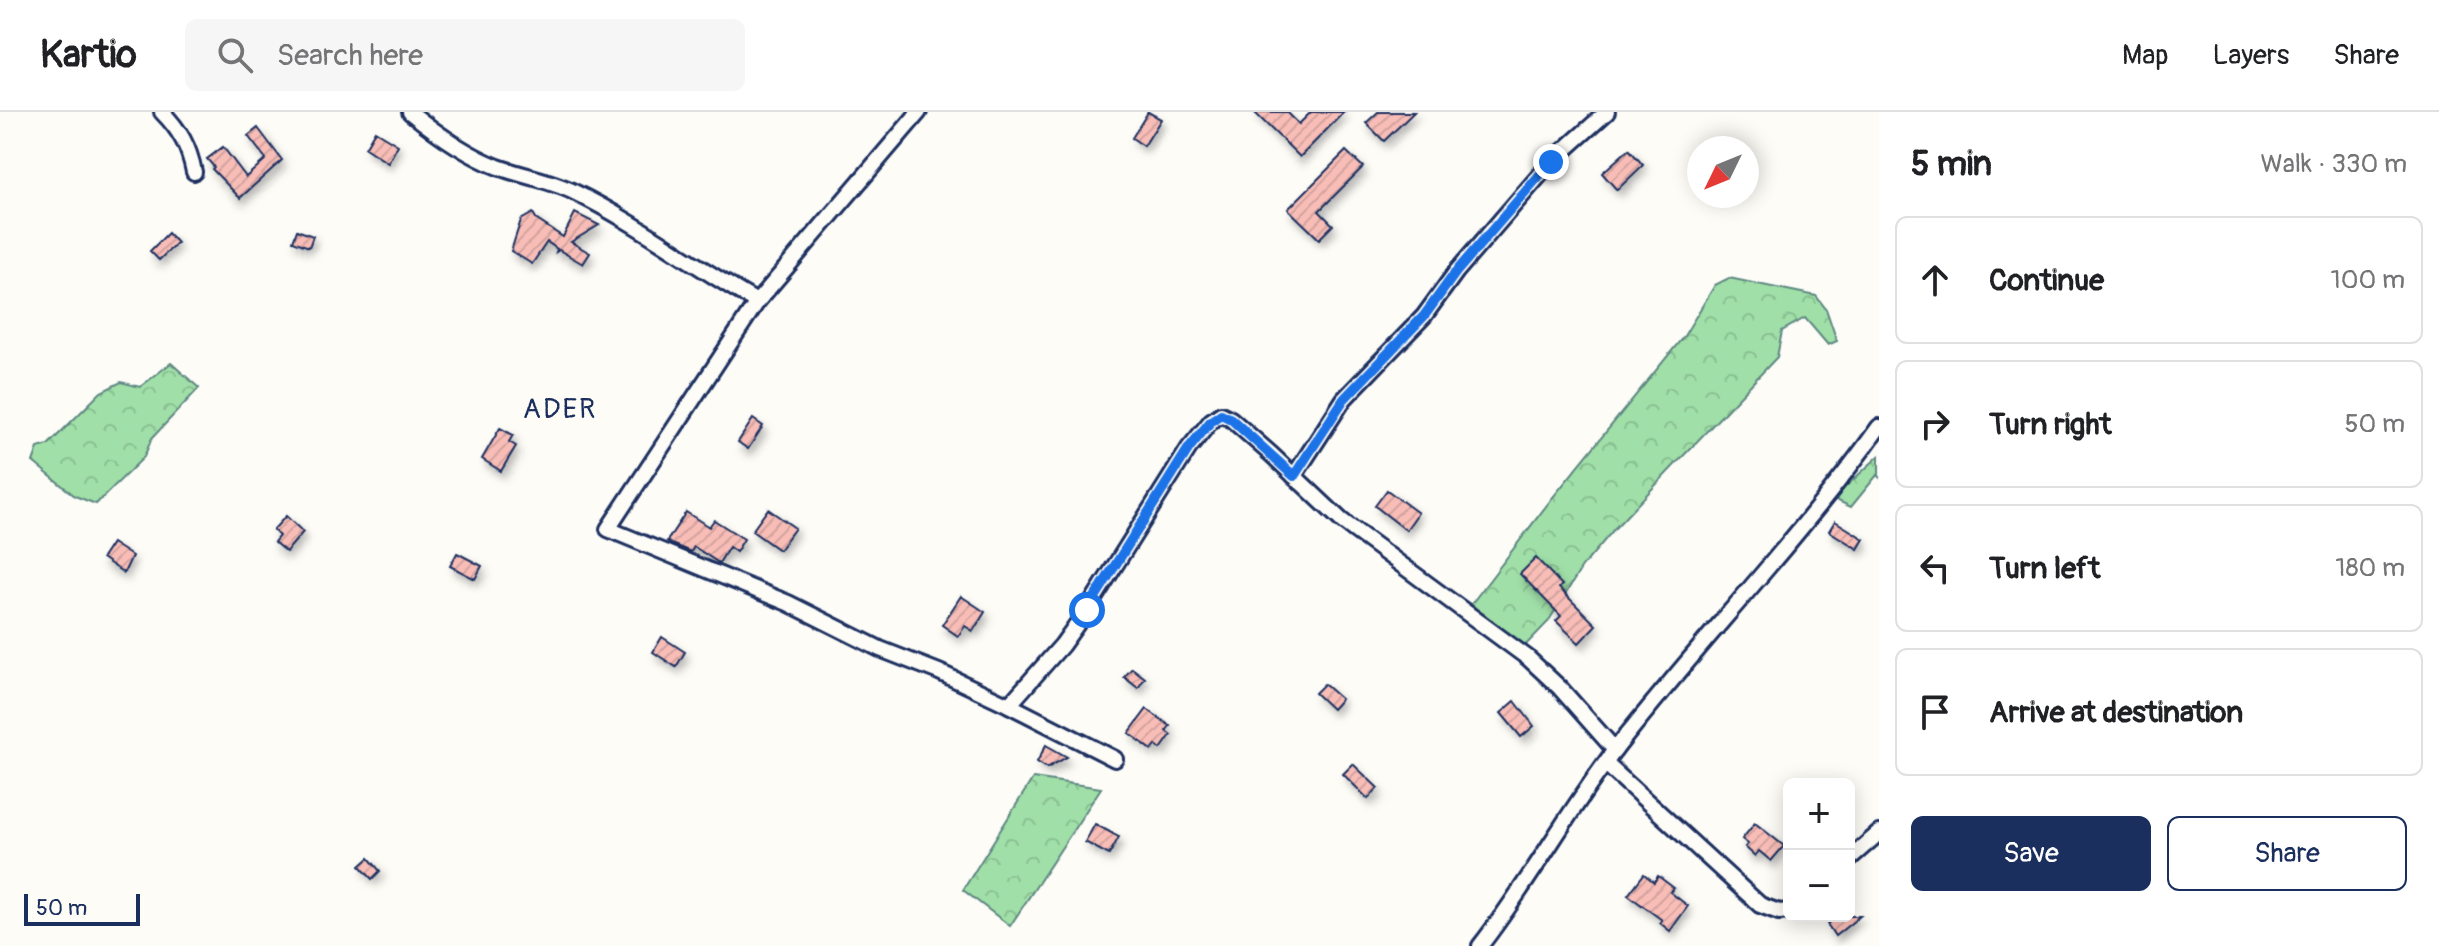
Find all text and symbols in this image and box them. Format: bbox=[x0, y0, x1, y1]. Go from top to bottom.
search box bbox=[185, 19, 745, 91]
text: Kartio bbox=[40, 31, 137, 79]
icon: search bbox=[213, 33, 257, 77]
text: Search here bbox=[277, 37, 423, 74]
text: Map bbox=[2122, 38, 2168, 73]
text: Layers bbox=[2212, 38, 2289, 73]
text: Share bbox=[2333, 38, 2399, 73]
north arrow bbox=[1687, 136, 1759, 208]
text: 5 min bbox=[1911, 143, 1992, 186]
route end bbox=[1533, 144, 1569, 180]
text: Walk · 330 m bbox=[2260, 148, 2407, 180]
icon: ahead bbox=[1913, 258, 1957, 302]
text: Continue bbox=[1989, 262, 2104, 299]
text: 100 m bbox=[2331, 264, 2405, 296]
district label: ADER bbox=[523, 392, 597, 427]
icon: right bbox=[1913, 402, 1957, 446]
text: Turn right bbox=[1989, 406, 2112, 443]
text: 50 m bbox=[2344, 408, 2405, 440]
icon: left bbox=[1913, 546, 1957, 590]
text: Turn left bbox=[1989, 550, 2100, 587]
text: 180 m bbox=[2335, 552, 2405, 584]
route start bbox=[1069, 592, 1105, 628]
icon: arrive bbox=[1913, 690, 1957, 734]
text: Arrive at destination bbox=[1989, 694, 2243, 731]
map controls bbox=[1783, 778, 1855, 922]
button: + bbox=[1783, 778, 1855, 850]
button: Save bbox=[1911, 816, 2151, 891]
button: Share bbox=[2167, 816, 2407, 891]
button: − bbox=[1783, 850, 1855, 922]
scale bar bbox=[24, 890, 140, 926]
text: 50 m bbox=[36, 894, 87, 922]

